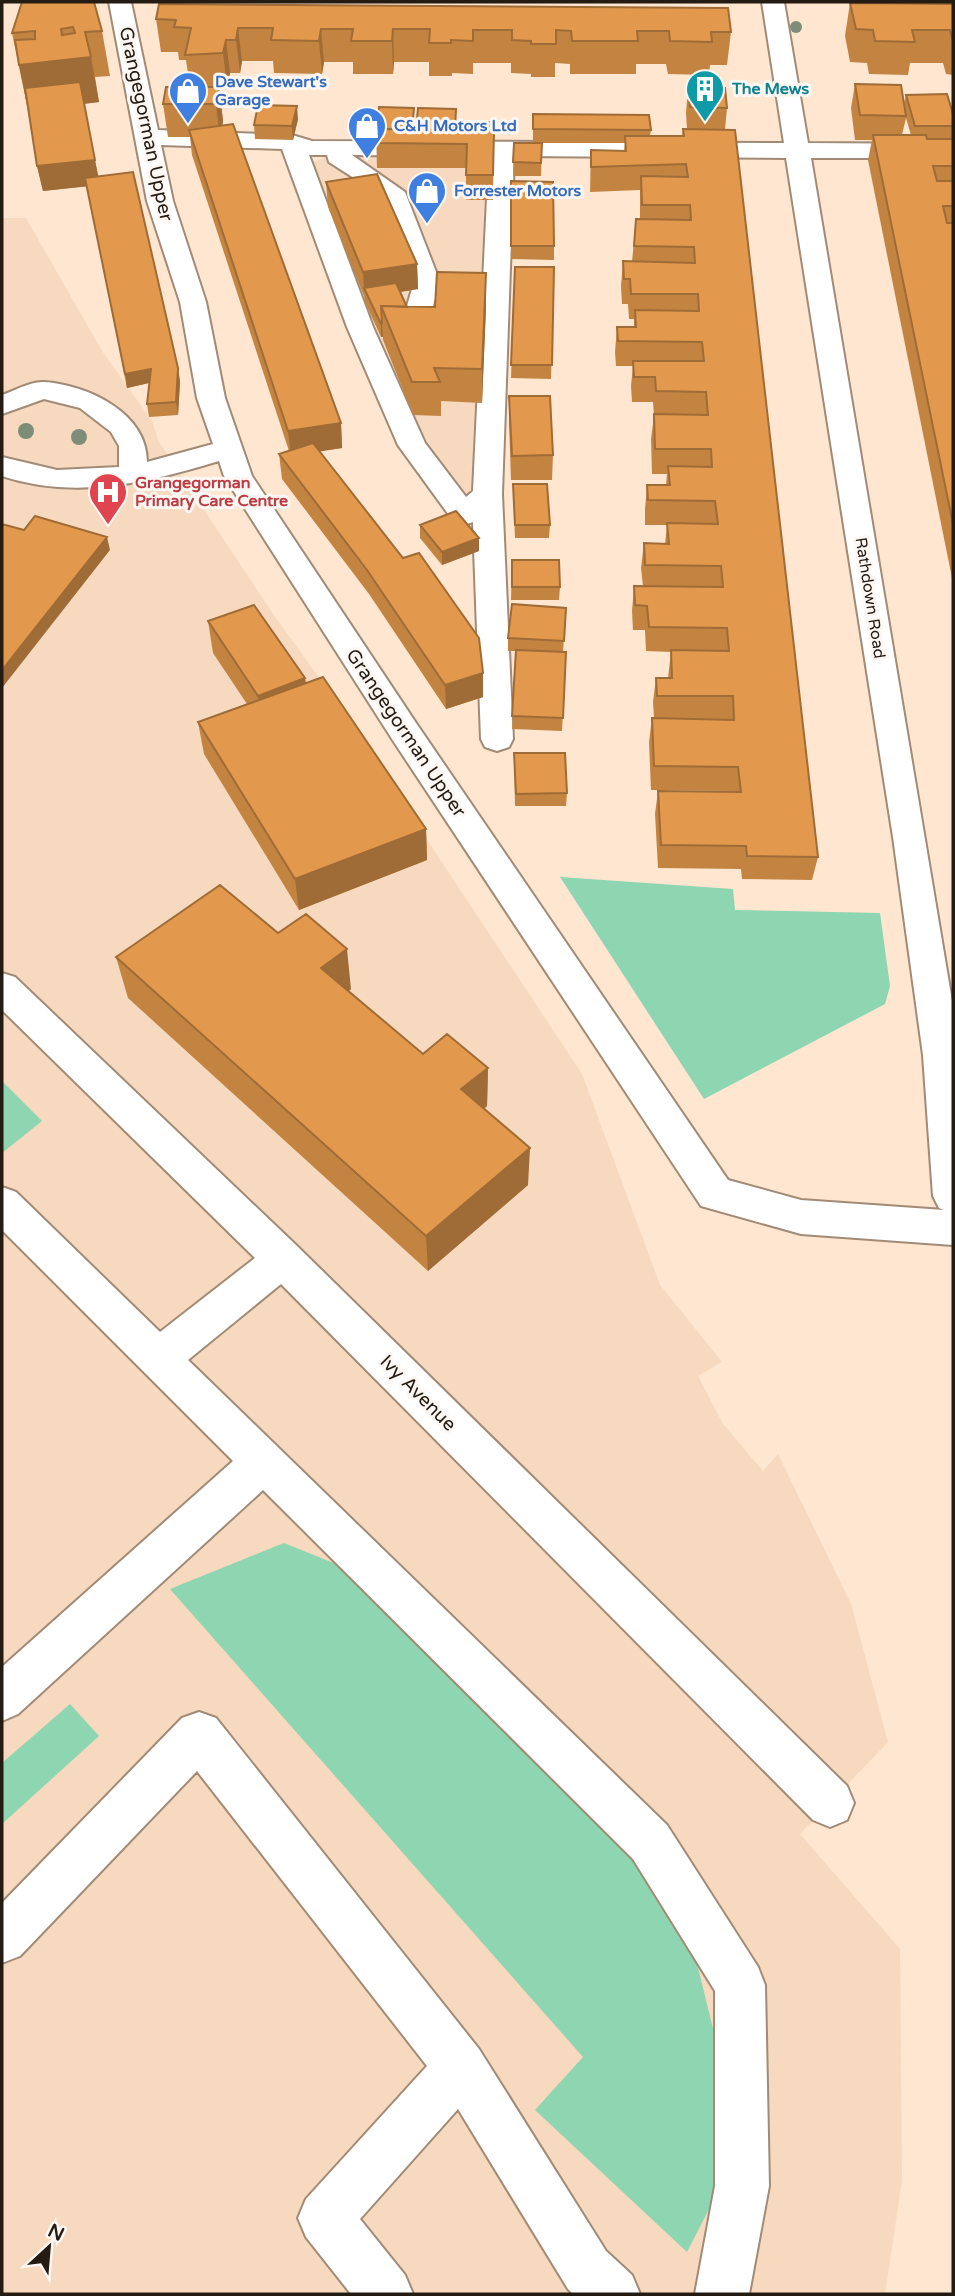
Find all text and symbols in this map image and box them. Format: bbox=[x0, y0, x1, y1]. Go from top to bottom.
street label: Grangegorman Upper bbox=[115, 25, 178, 224]
building icon: The Mews bbox=[684, 68, 726, 123]
shop icon: Dave Stewart's Garage bbox=[167, 70, 209, 125]
place label: Dave Stewart's Garage bbox=[215, 72, 327, 110]
place label: The Mews bbox=[731, 79, 809, 99]
shop icon: C&H Motors Ltd bbox=[346, 105, 388, 160]
place label: C&H Motors Ltd bbox=[394, 116, 517, 136]
shop icon: Forrester Motors bbox=[406, 170, 448, 225]
place label: Forrester Motors bbox=[454, 181, 582, 201]
hospital icon: Grangegorman Primary Care Centre bbox=[87, 471, 129, 526]
place label: Grangegorman Primary Care Centre bbox=[135, 473, 288, 511]
street label: Rathdown Road bbox=[851, 536, 889, 660]
street label: Grangegorman Upper bbox=[341, 645, 471, 822]
street label: Ivy Avenue bbox=[375, 1350, 461, 1436]
north arrow bbox=[14, 2212, 84, 2282]
text: N bbox=[44, 2219, 68, 2246]

